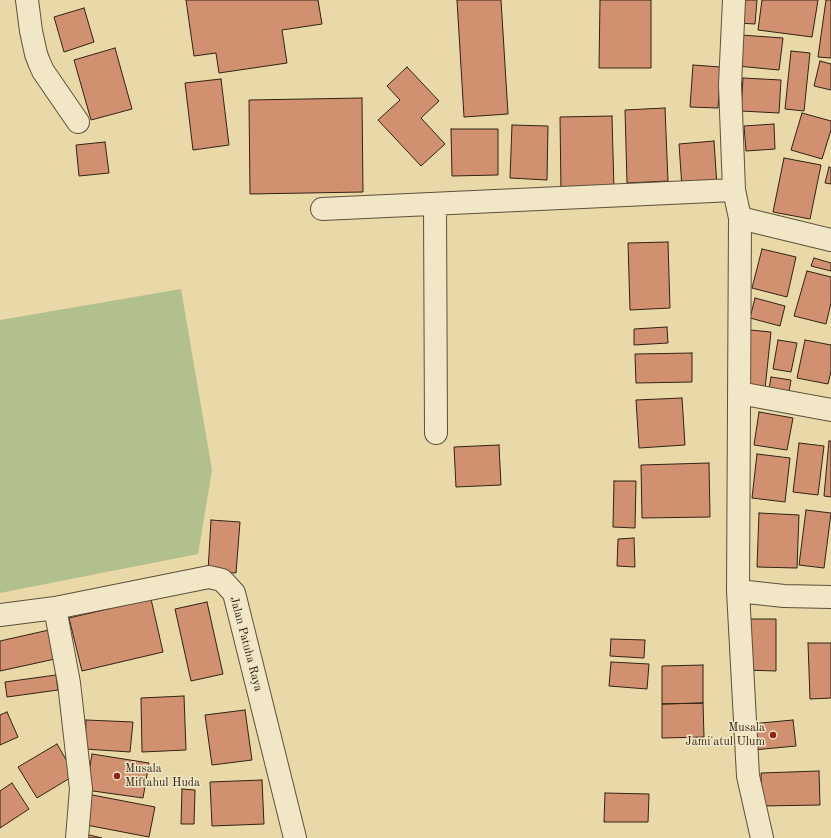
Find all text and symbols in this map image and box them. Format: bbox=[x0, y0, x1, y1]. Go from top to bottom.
street label: Jalan Patuha Raya bbox=[226, 595, 266, 693]
place label: Musala Jami'atul Ulum bbox=[685, 721, 765, 749]
marker: Musala Jami'atul Ulum bbox=[768, 730, 778, 740]
place label: Musala Miftahul Huda bbox=[125, 762, 200, 790]
marker: Musala Miftahul Huda bbox=[112, 771, 122, 781]

